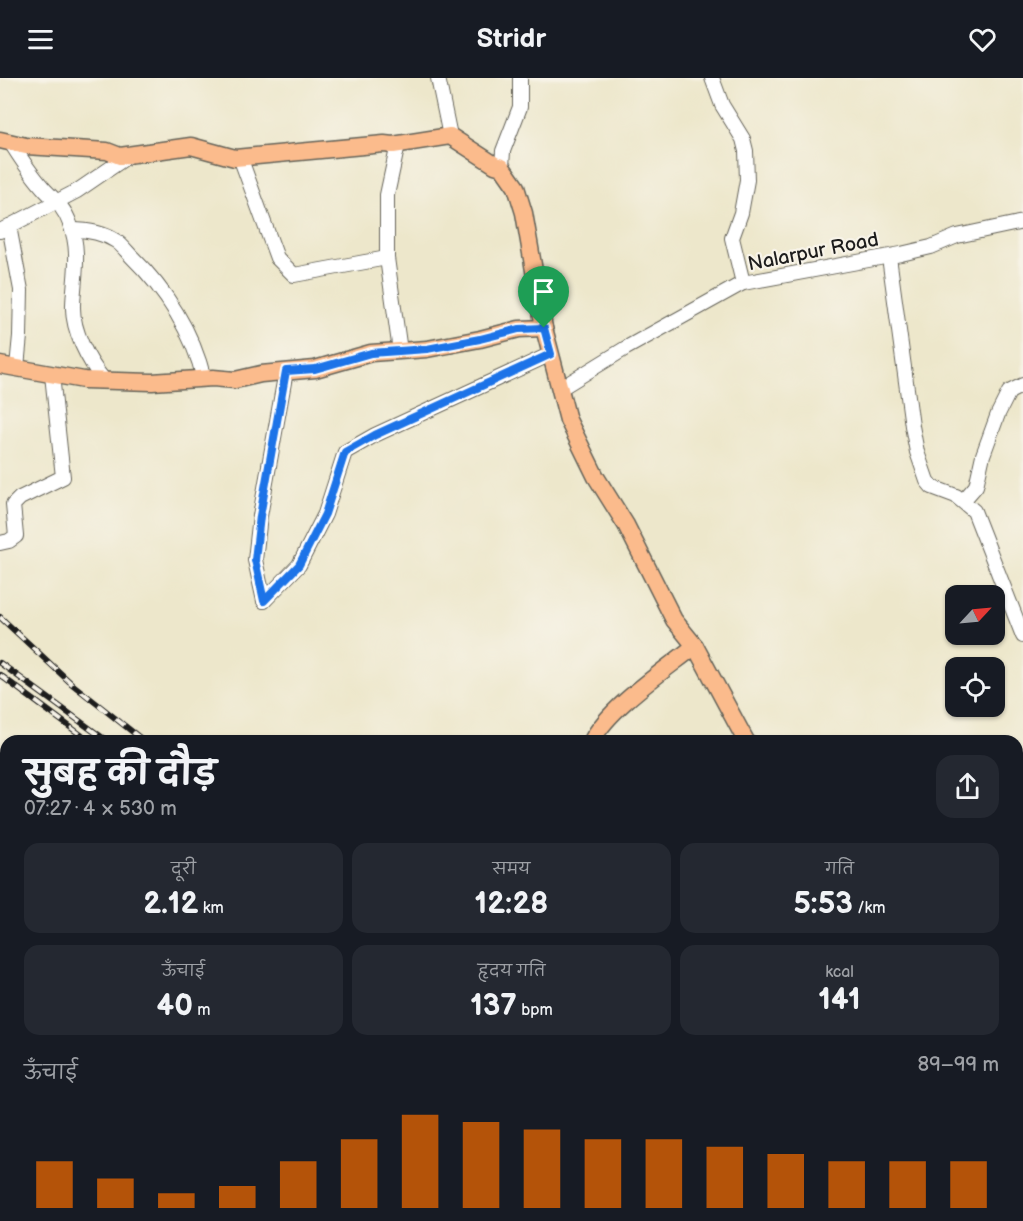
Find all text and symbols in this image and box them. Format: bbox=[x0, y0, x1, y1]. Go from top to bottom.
icon: menu bbox=[24, 23, 57, 56]
text: Stridr bbox=[477, 23, 546, 55]
icon: heart bbox=[966, 23, 999, 56]
street label: Nalarpur Road bbox=[746, 228, 881, 276]
pin bbox=[518, 266, 569, 328]
icon: arrive bbox=[527, 275, 560, 308]
north arrow bbox=[945, 585, 1005, 645]
map controls bbox=[945, 585, 1005, 717]
button: locate bbox=[945, 657, 1005, 717]
text: सुबह की दौड़ bbox=[24, 754, 217, 794]
button: share bbox=[936, 755, 999, 818]
text: 07:27 · 4 × 530 m bbox=[24, 797, 177, 821]
text: दूरी bbox=[171, 860, 196, 879]
text: समय bbox=[492, 860, 531, 879]
text: गति bbox=[825, 860, 854, 879]
text: 2.12 bbox=[143, 886, 198, 922]
text: 12:28 bbox=[475, 886, 548, 922]
text: 5:53 bbox=[794, 886, 853, 922]
text: km bbox=[198, 899, 224, 918]
text: /km bbox=[853, 899, 885, 918]
text: ऊँचाई bbox=[162, 962, 205, 981]
text: हृदय गति bbox=[477, 962, 546, 981]
text: kcal bbox=[825, 963, 854, 982]
text: 141 bbox=[818, 982, 861, 1018]
text: 40 bbox=[157, 988, 193, 1024]
text: 137 bbox=[470, 988, 517, 1024]
text: m bbox=[193, 1001, 210, 1020]
text: bpm bbox=[517, 1001, 553, 1020]
text: 89–99 m bbox=[918, 1053, 999, 1077]
text: ऊँचाई bbox=[24, 1061, 78, 1085]

